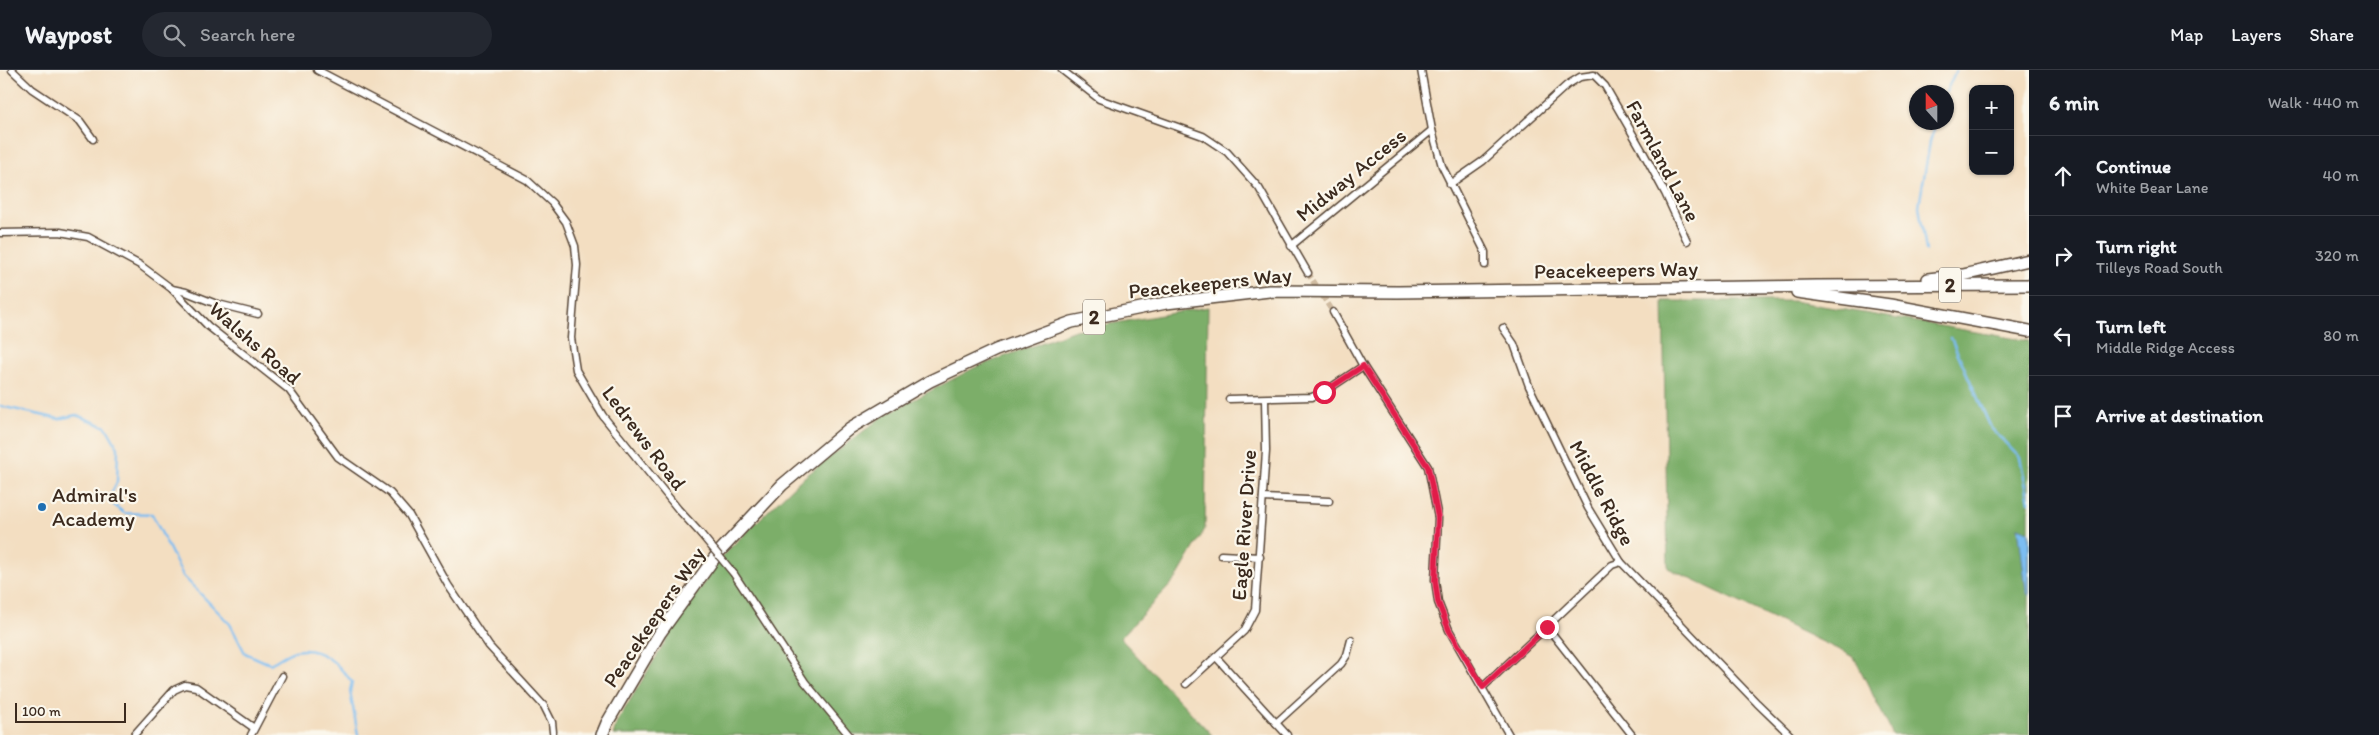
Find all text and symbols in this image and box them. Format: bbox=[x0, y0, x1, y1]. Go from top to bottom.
search box bbox=[142, 12, 492, 57]
text: Waypost bbox=[25, 20, 112, 49]
icon: search bbox=[160, 21, 188, 49]
text: Search here bbox=[200, 23, 295, 46]
text: Map bbox=[2170, 24, 2203, 46]
text: Layers bbox=[2231, 24, 2281, 46]
text: Share bbox=[2309, 24, 2354, 46]
north arrow bbox=[1909, 85, 1954, 130]
map controls bbox=[1969, 85, 2014, 175]
button: + bbox=[1969, 85, 2014, 130]
text: 6 min bbox=[2049, 90, 2099, 115]
text: Walk · 440 m bbox=[2268, 93, 2359, 112]
street label: Farmland Lane bbox=[1621, 96, 1706, 226]
street label: Midway Access bbox=[1291, 123, 1411, 227]
button: − bbox=[1969, 130, 2014, 175]
text: Continue bbox=[2096, 155, 2171, 178]
icon: ahead bbox=[2049, 162, 2077, 190]
text: 40 m bbox=[2322, 166, 2359, 185]
text: White Bear Lane bbox=[2096, 178, 2208, 197]
text: Turn right bbox=[2096, 235, 2177, 258]
icon: right bbox=[2049, 242, 2077, 270]
text: 320 m bbox=[2315, 246, 2359, 265]
street label: Peacekeepers Way bbox=[1534, 256, 1698, 283]
text: Tilleys Road South bbox=[2096, 258, 2223, 277]
street label: Peacekeepers Way bbox=[1127, 261, 1293, 304]
road number: 2 bbox=[1939, 268, 1961, 302]
street label: Walshs Road bbox=[204, 296, 306, 389]
road number: 2 bbox=[1083, 300, 1105, 334]
text: Turn left bbox=[2096, 315, 2166, 338]
icon: left bbox=[2049, 322, 2077, 350]
text: 80 m bbox=[2323, 326, 2359, 345]
text: Middle Ridge Access bbox=[2096, 338, 2235, 357]
street label: Ledrews Road bbox=[597, 381, 692, 495]
route start bbox=[1313, 381, 1336, 404]
icon: arrive bbox=[2049, 402, 2077, 430]
text: Arrive at destination bbox=[2096, 404, 2263, 427]
street label: Middle Ridge bbox=[1564, 436, 1641, 550]
street label: Eagle River Drive bbox=[1226, 449, 1261, 601]
place label: Admiral's Academy bbox=[52, 482, 137, 531]
marker: Admiral's Academy bbox=[36, 501, 48, 513]
street label: Peacekeepers Way bbox=[597, 542, 710, 692]
route end bbox=[1536, 616, 1559, 639]
scale bar bbox=[15, 700, 126, 723]
text: 100 m bbox=[22, 703, 61, 720]

